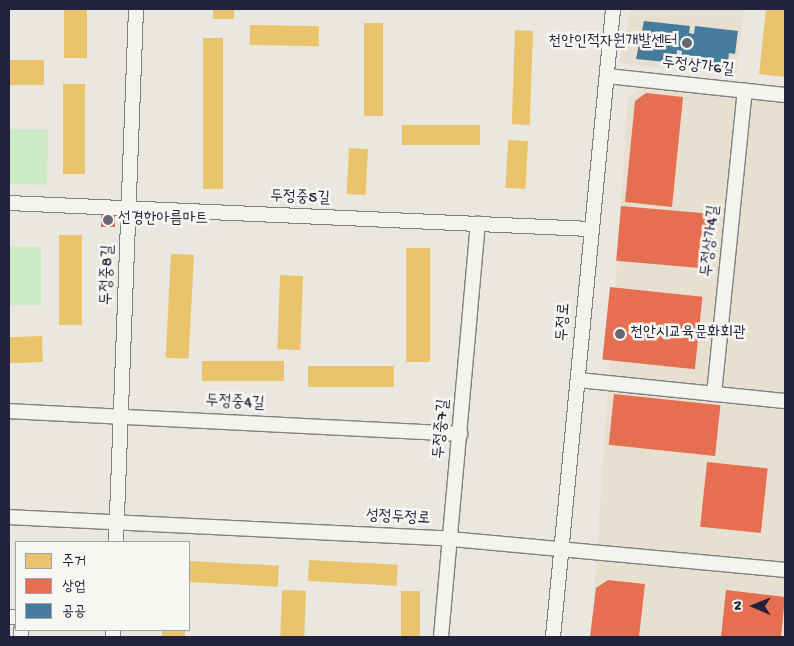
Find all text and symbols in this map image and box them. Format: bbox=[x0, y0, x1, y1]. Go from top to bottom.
place label: 천안인적자원개발센터 bbox=[548, 33, 677, 53]
marker: 천안인적자원개발센터 bbox=[681, 37, 693, 49]
street label: 두정상가6길 bbox=[661, 55, 735, 81]
street label: 두정중5길 bbox=[270, 188, 330, 210]
street label: 두정상가4길 bbox=[699, 204, 725, 278]
place label: 선경한아름마트 bbox=[118, 210, 208, 230]
marker: 선경한아름마트 bbox=[102, 214, 114, 226]
street label: 두정중8길 bbox=[98, 245, 120, 305]
street label: 두정로 bbox=[554, 302, 576, 342]
place label: 천안시교육문화회관 bbox=[630, 324, 746, 344]
marker: 천안시교육문화회관 bbox=[614, 328, 626, 340]
street label: 두정중4길 bbox=[205, 393, 265, 415]
street label: 두정중7길 bbox=[431, 398, 455, 460]
street label: 성정두정로 bbox=[365, 508, 431, 530]
legend bbox=[15, 541, 190, 631]
text: 주거 bbox=[62, 553, 86, 571]
text: 상업 bbox=[62, 578, 86, 596]
north arrow bbox=[729, 581, 779, 631]
text: N bbox=[730, 601, 747, 610]
text: 공공 bbox=[62, 603, 86, 621]

